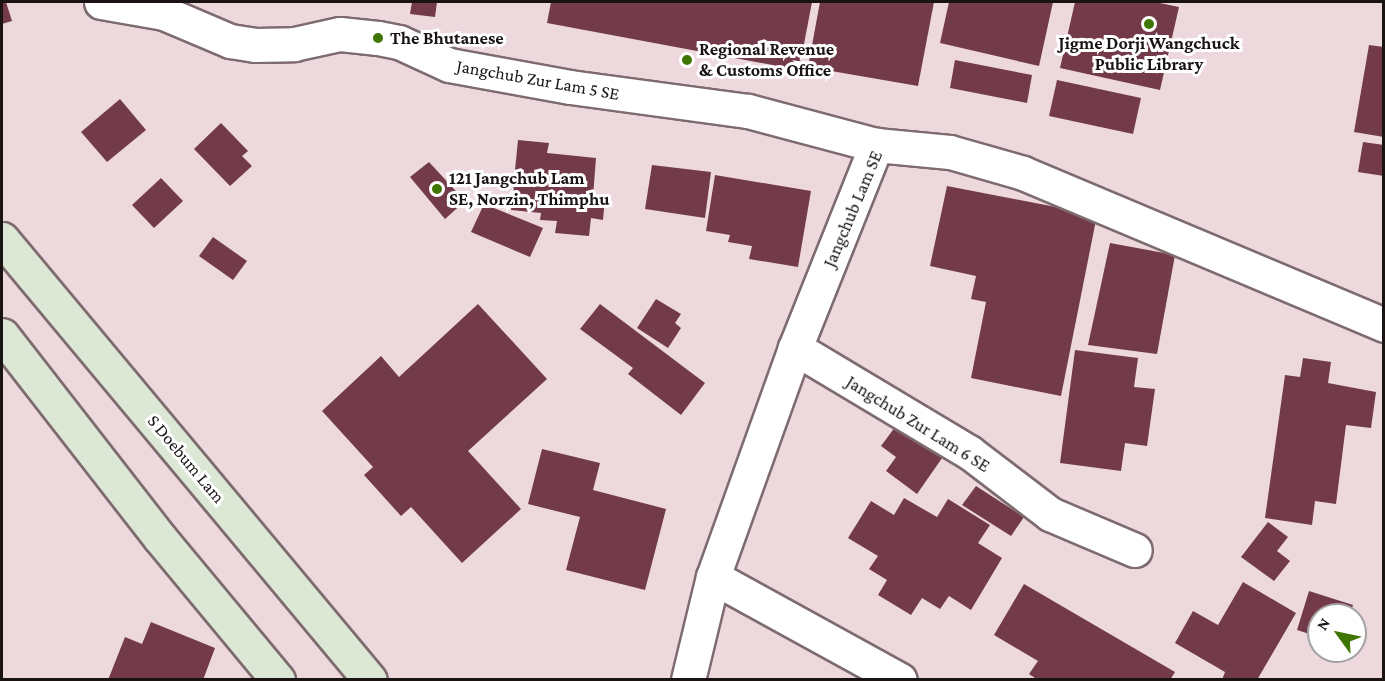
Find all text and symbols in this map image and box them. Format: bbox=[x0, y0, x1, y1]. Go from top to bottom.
marker: Jigme Dorji Wangchuck Public Library bbox=[1142, 17, 1156, 31]
place label: The Bhutanese bbox=[390, 27, 504, 49]
marker: The Bhutanese bbox=[371, 31, 385, 45]
place label: Jigme Dorji Wangchuck Public Library bbox=[1059, 33, 1239, 76]
place label: Regional Revenue & Customs Office bbox=[699, 39, 834, 82]
marker: Regional Revenue & Customs Office bbox=[680, 53, 694, 67]
street label: Jangchub Zur Lam 5 SE bbox=[455, 55, 621, 105]
street label: Jangchub Lam SE bbox=[819, 147, 887, 271]
place label: 121 Jangchub Lam SE, Norzin, Thimphu bbox=[449, 168, 610, 210]
marker: 121 Jangchub Lam SE, Norzin, Thimphu bbox=[430, 182, 444, 196]
street label: Jangchub Zur Lam 6 SE bbox=[842, 371, 994, 477]
street label: S Doebum Lam bbox=[143, 410, 229, 508]
north arrow bbox=[1307, 603, 1367, 663]
text: N bbox=[1313, 615, 1333, 633]

